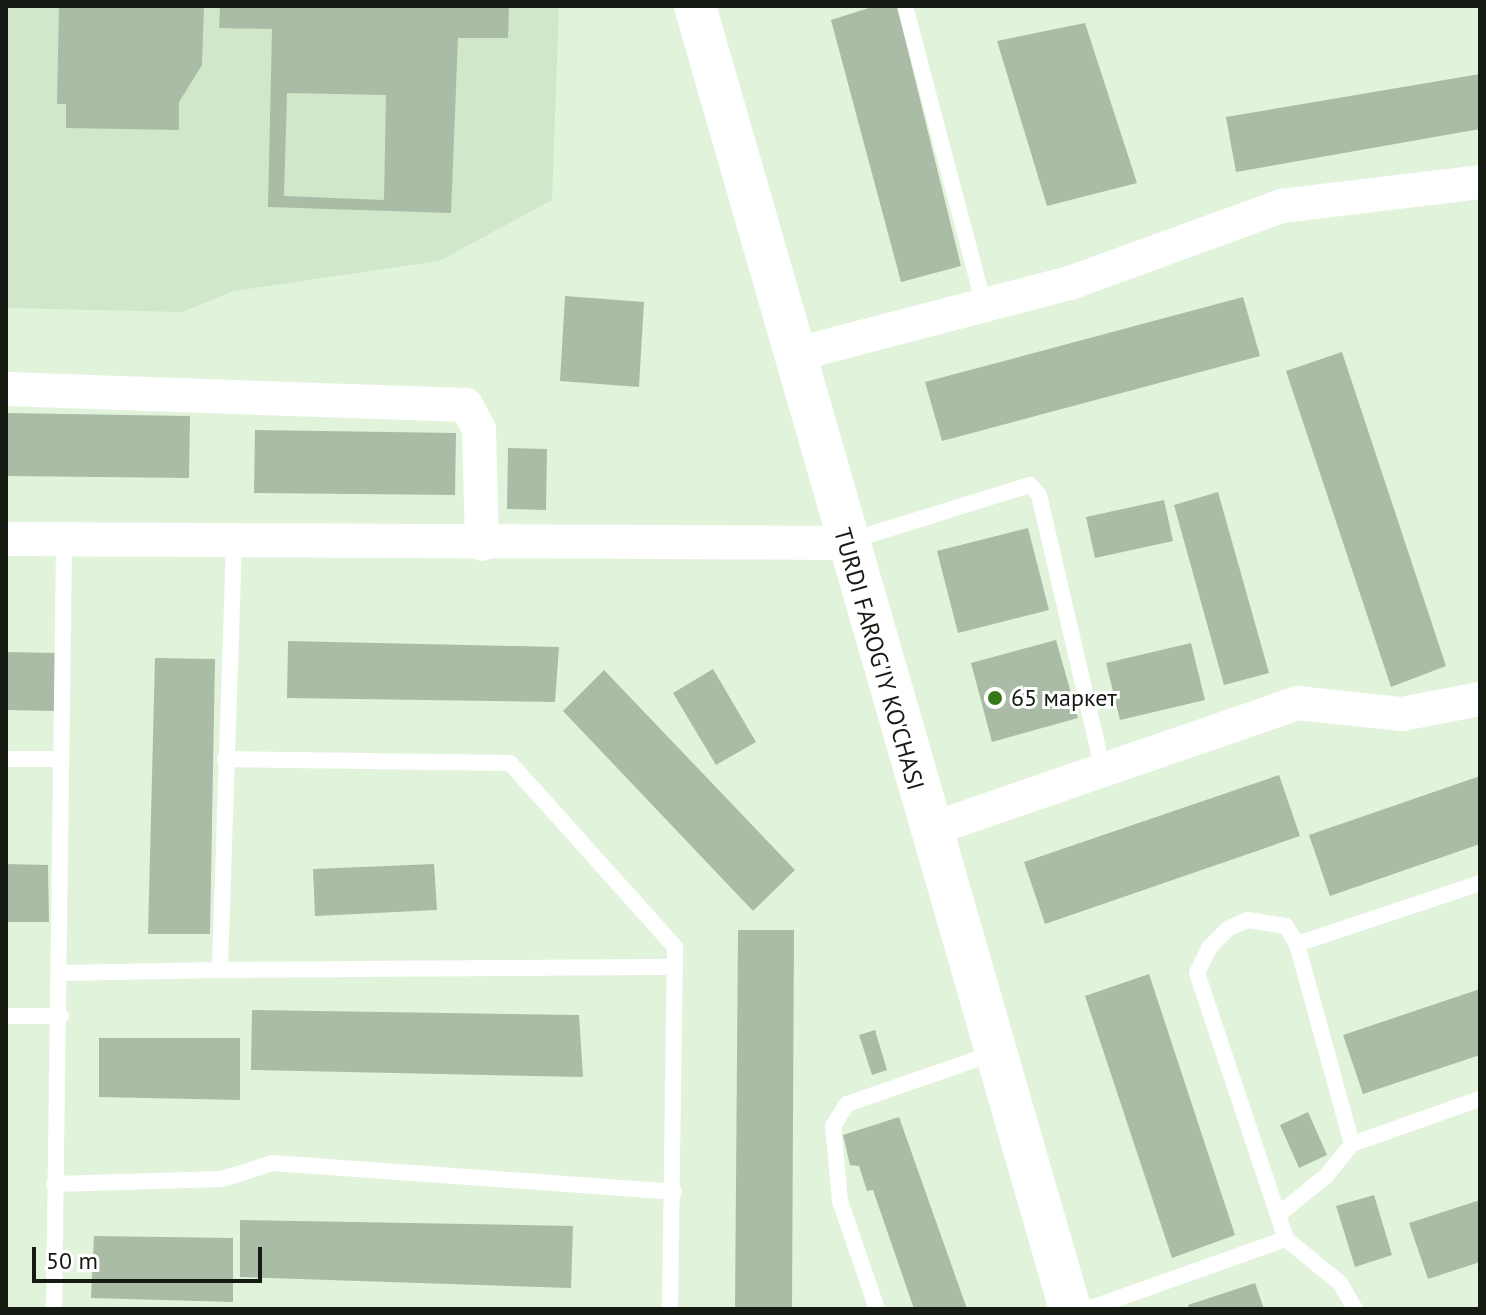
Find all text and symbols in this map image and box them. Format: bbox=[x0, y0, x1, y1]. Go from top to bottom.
street label: TURDI FAROG'IY KO'CHASI bbox=[828, 524, 930, 794]
place label: 65 маркет bbox=[1011, 684, 1117, 712]
marker: 65 маркет bbox=[986, 689, 1004, 707]
scale bar bbox=[36, 1231, 266, 1281]
text: 50 m bbox=[46, 1245, 98, 1276]

